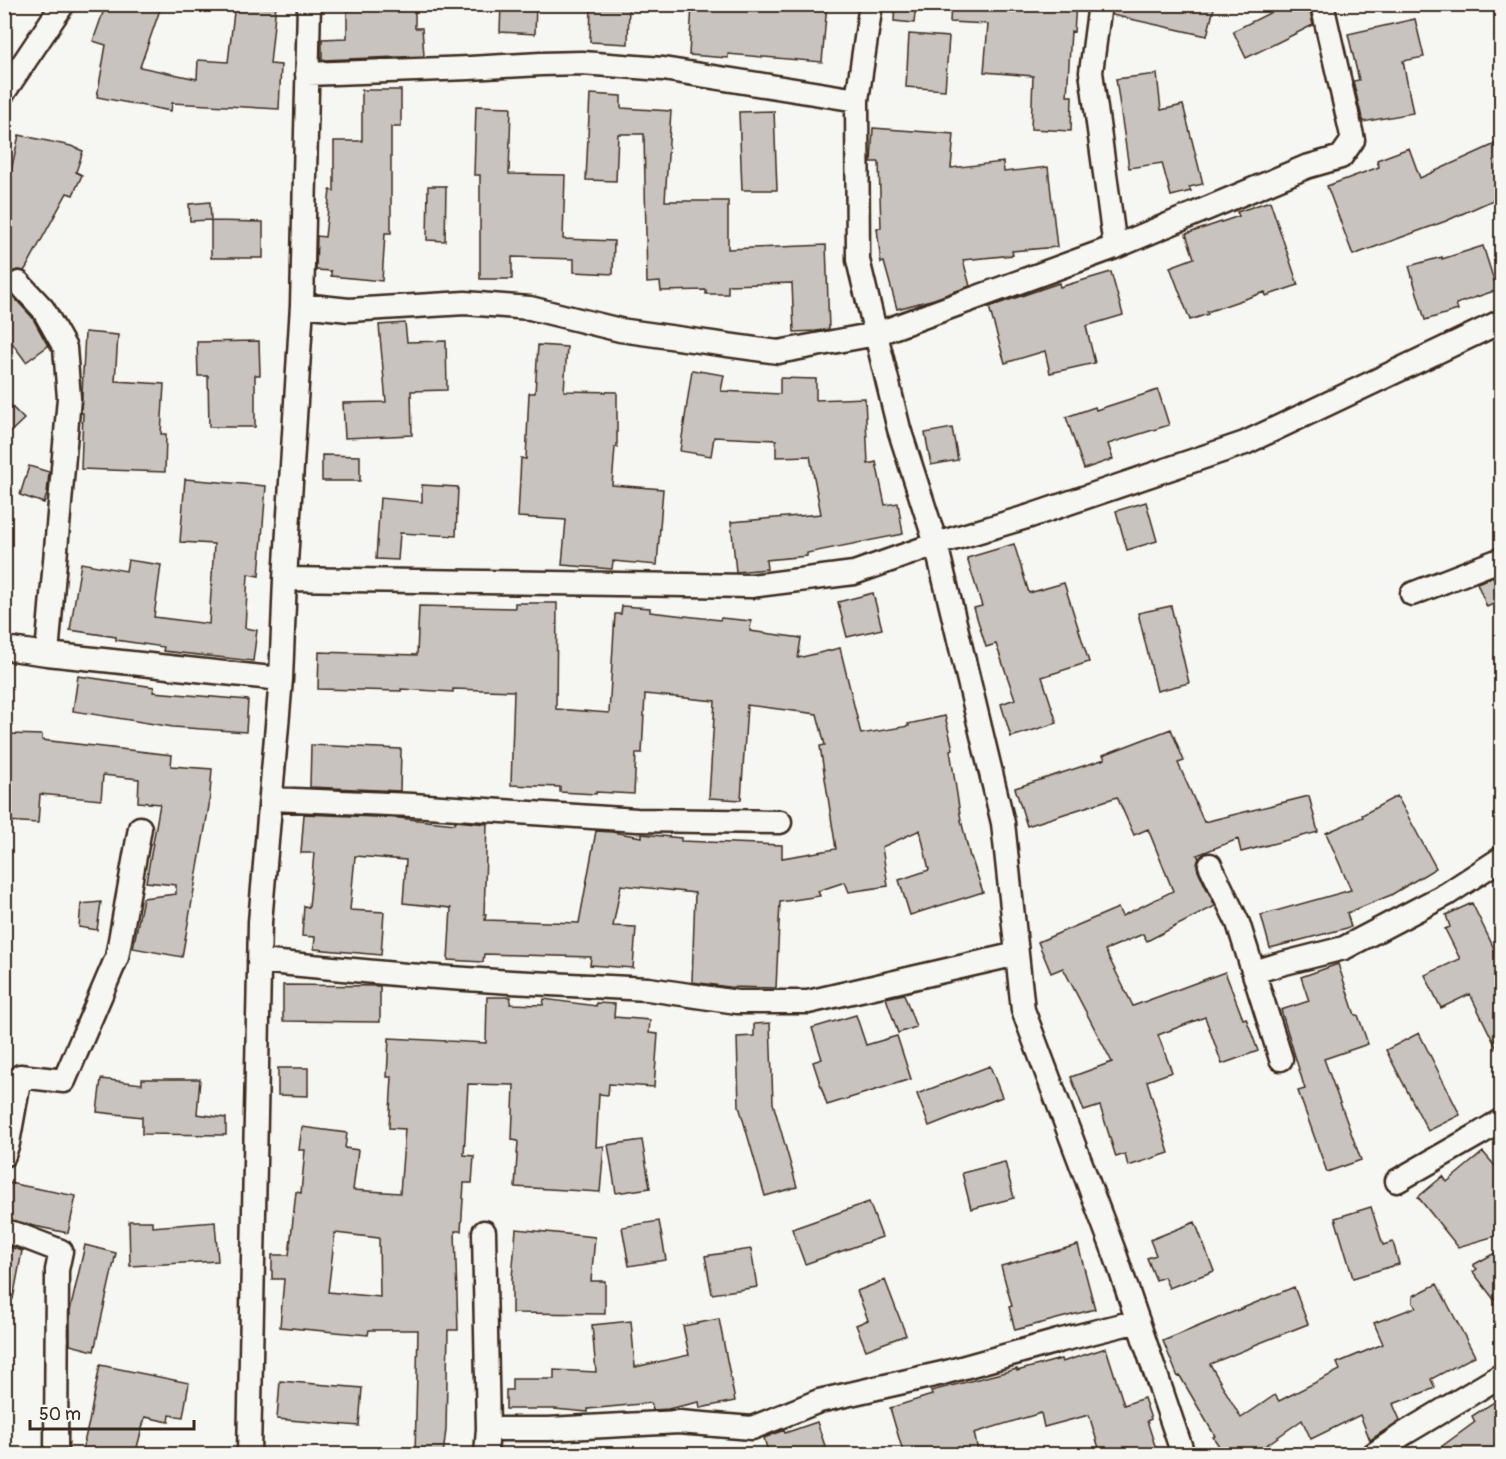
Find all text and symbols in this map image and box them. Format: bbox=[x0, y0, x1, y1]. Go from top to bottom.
scale bar bbox=[30, 1393, 194, 1431]
text: 50 m bbox=[39, 1403, 81, 1426]

